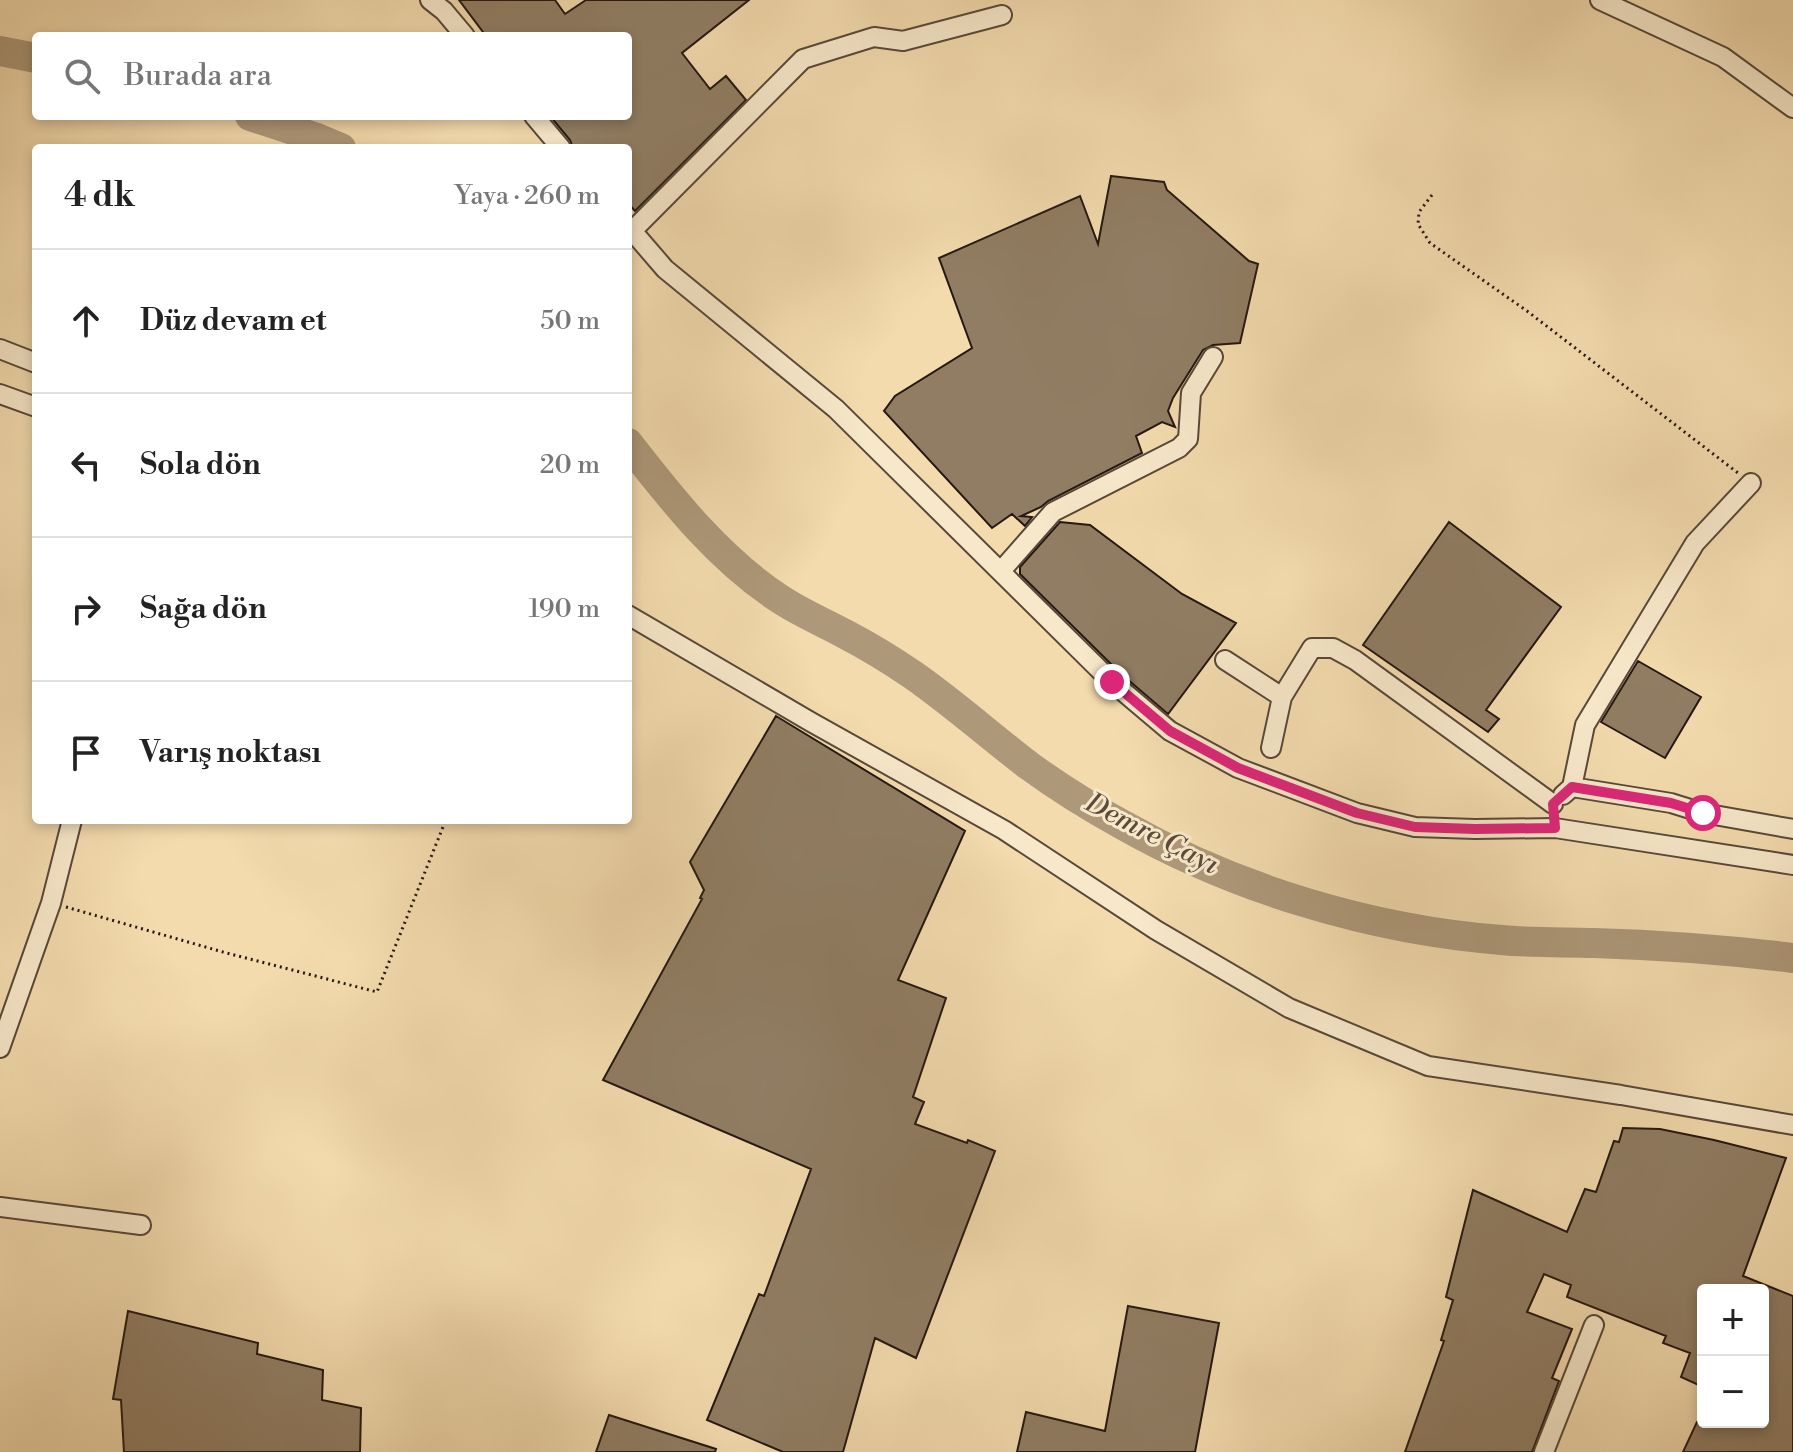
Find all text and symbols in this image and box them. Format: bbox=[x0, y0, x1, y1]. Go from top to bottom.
search box bbox=[32, 32, 632, 120]
icon: search bbox=[60, 54, 104, 98]
text: Burada ara bbox=[124, 57, 272, 95]
text: 4 dk bbox=[64, 175, 135, 217]
text: Yaya · 260 m bbox=[455, 180, 600, 212]
icon: ahead bbox=[64, 299, 108, 343]
text: Düz devam et bbox=[140, 302, 326, 340]
text: 50 m bbox=[540, 305, 600, 337]
icon: left bbox=[64, 443, 108, 487]
text: Sola dön bbox=[140, 446, 261, 484]
text: 20 m bbox=[540, 449, 600, 481]
icon: right bbox=[64, 587, 108, 631]
text: Sağa dön bbox=[140, 590, 267, 628]
text: 190 m bbox=[529, 593, 600, 625]
route end bbox=[1094, 664, 1130, 700]
icon: arrive bbox=[64, 731, 108, 775]
text: Varış noktası bbox=[140, 734, 321, 772]
water label: Demre Çayı bbox=[1078, 785, 1225, 883]
route start bbox=[1685, 795, 1721, 831]
map controls bbox=[1697, 1284, 1769, 1428]
button: + bbox=[1697, 1284, 1769, 1356]
button: − bbox=[1697, 1356, 1769, 1428]

